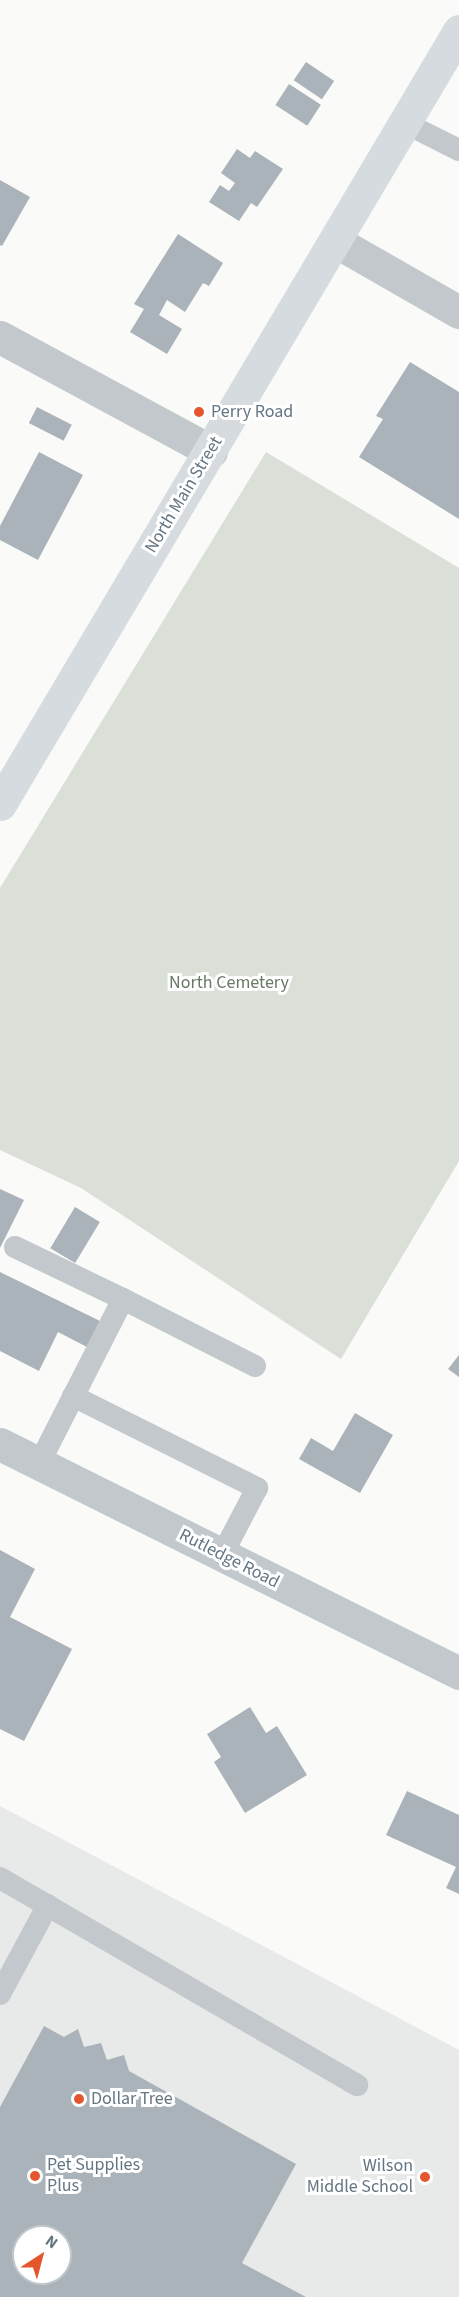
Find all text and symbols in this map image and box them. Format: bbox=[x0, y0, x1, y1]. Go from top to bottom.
place label: Perry Road bbox=[211, 401, 293, 423]
marker: Perry Road bbox=[192, 405, 206, 419]
street label: North Main Street bbox=[141, 433, 227, 557]
park label: North Cemetery bbox=[169, 972, 289, 994]
street label: Rutledge Road bbox=[175, 1524, 283, 1594]
place label: Dollar Tree bbox=[91, 2088, 173, 2110]
marker: Dollar Tree bbox=[72, 2092, 86, 2106]
place label: Pet Supplies Plus bbox=[47, 2155, 140, 2198]
place label: Wilson Middle School bbox=[307, 2156, 413, 2198]
marker: Pet Supplies Plus bbox=[28, 2169, 42, 2183]
marker: Wilson Middle School bbox=[418, 2170, 432, 2184]
north arrow bbox=[12, 2225, 72, 2285]
text: N bbox=[41, 2230, 62, 2254]

